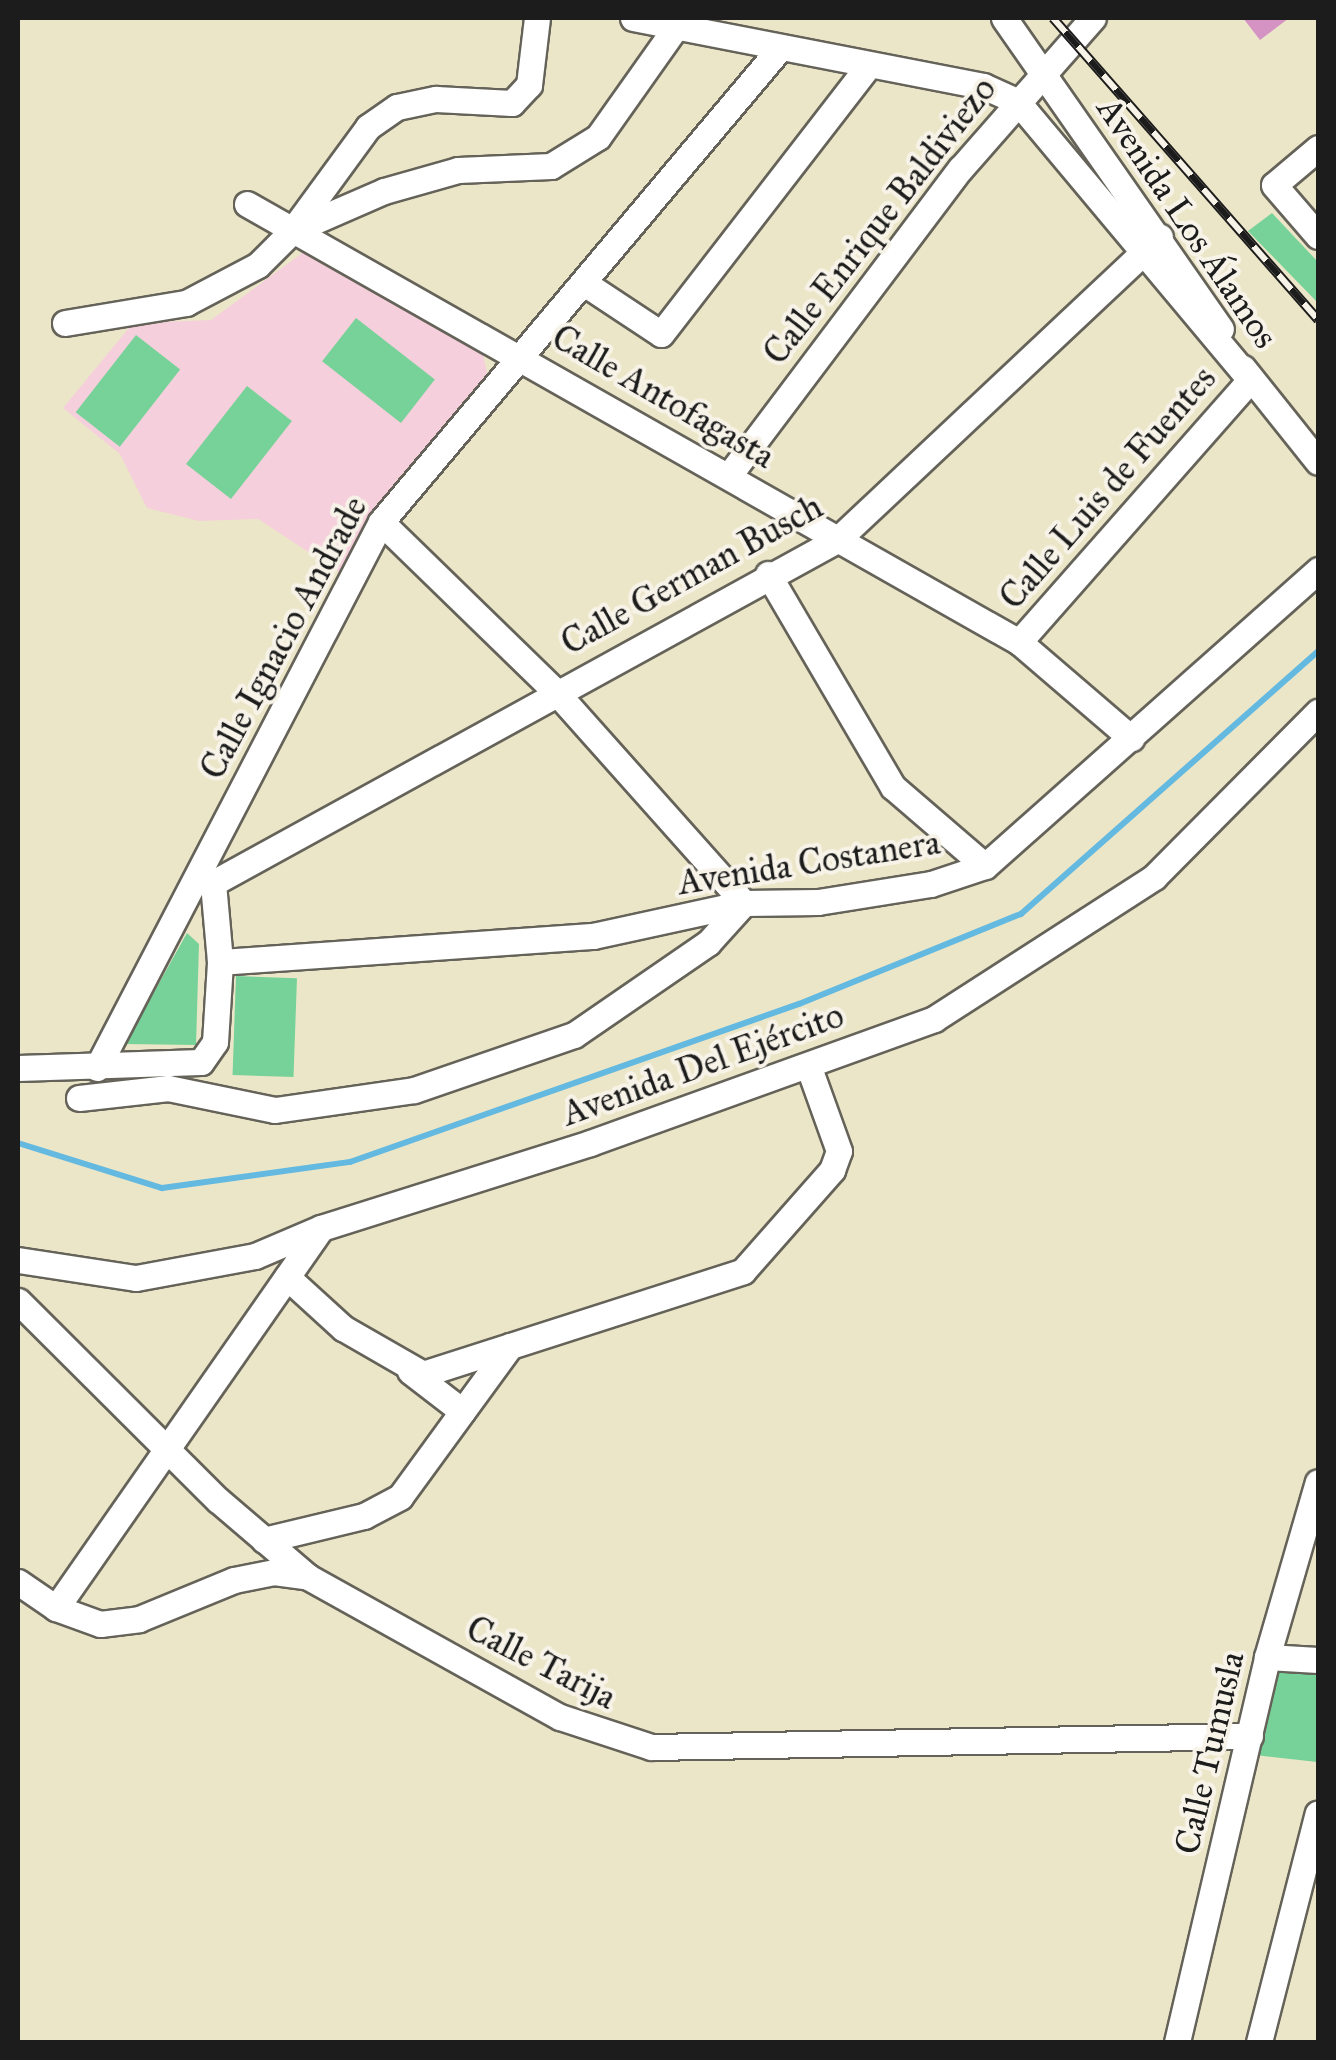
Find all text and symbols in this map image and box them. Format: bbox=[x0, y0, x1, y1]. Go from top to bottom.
street label: Calle Enrique Baldiviezo bbox=[755, 69, 1005, 373]
street label: Avenida Los Álamos bbox=[1088, 90, 1286, 356]
street label: Calle Antofagasta bbox=[544, 316, 782, 478]
street label: Calle Luis de Fuentes bbox=[991, 358, 1225, 618]
street label: Calle German Busch bbox=[554, 486, 830, 664]
street label: Calle Ignacio Andrade bbox=[192, 490, 376, 786]
street label: Avenida Costanera bbox=[675, 822, 943, 904]
street label: Avenida Del Ejército bbox=[557, 995, 849, 1135]
street label: Calle Tarija bbox=[459, 1607, 623, 1719]
street label: Calle Tumusla bbox=[1166, 1648, 1254, 1858]

